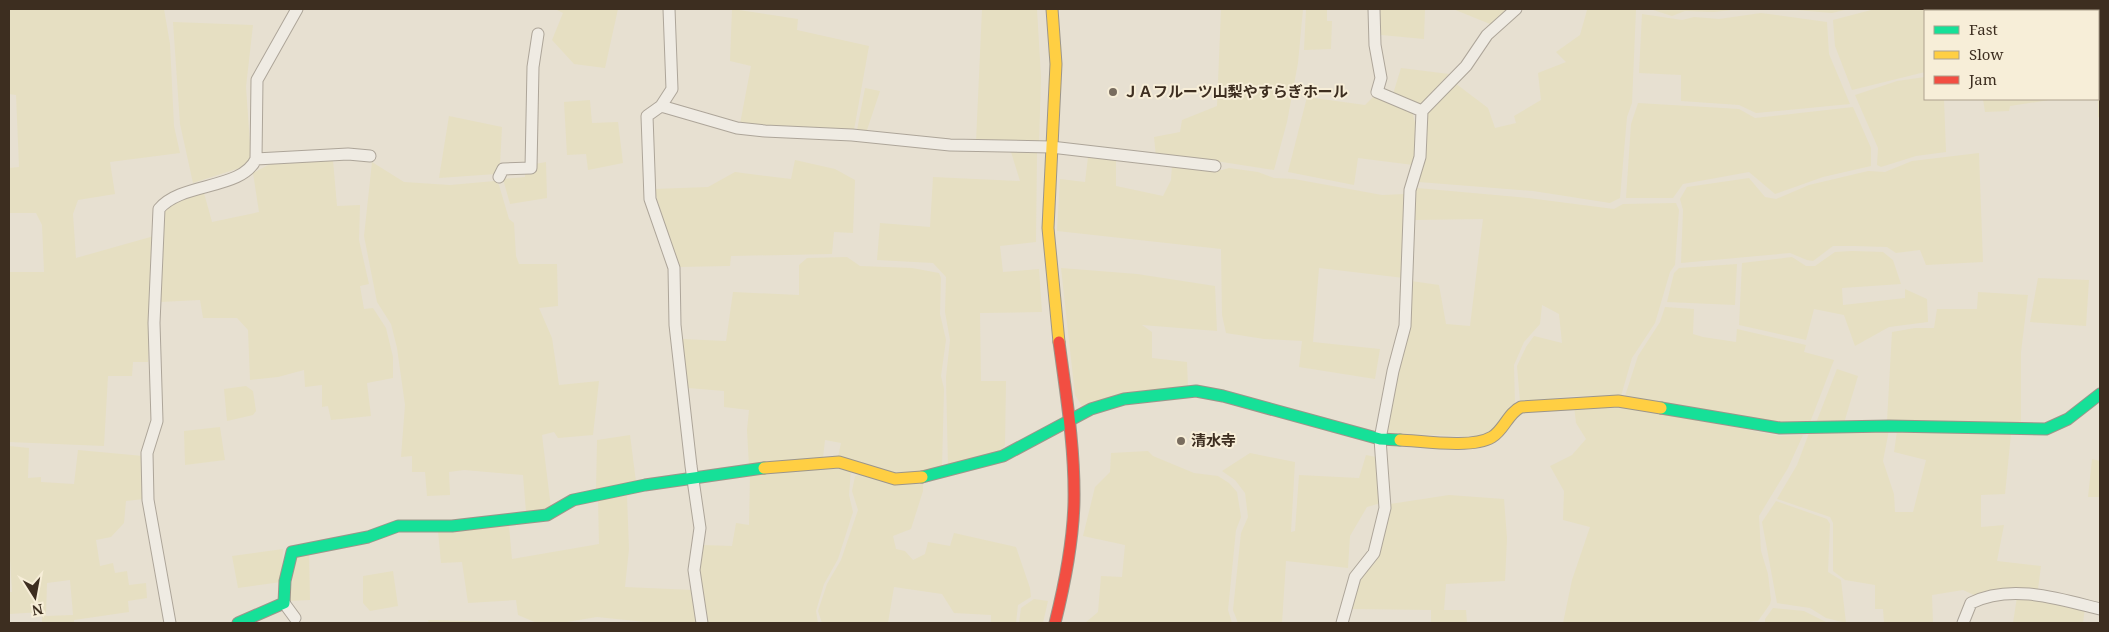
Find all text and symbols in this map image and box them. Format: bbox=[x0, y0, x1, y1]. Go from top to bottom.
legend bbox=[1924, 10, 2099, 100]
text: Fast bbox=[1969, 19, 1998, 39]
text: Slow bbox=[1969, 44, 2003, 64]
text: Jam bbox=[1968, 69, 1997, 89]
place label: ＪＡフルーツ山梨やすらぎホール bbox=[1123, 81, 1348, 101]
marker: ＪＡフルーツ山梨やすらぎホール bbox=[1107, 86, 1119, 98]
place label: 清水寺 bbox=[1191, 430, 1236, 450]
marker: 清水寺 bbox=[1175, 435, 1187, 447]
north arrow bbox=[10, 572, 60, 622]
text: N bbox=[30, 600, 45, 621]

